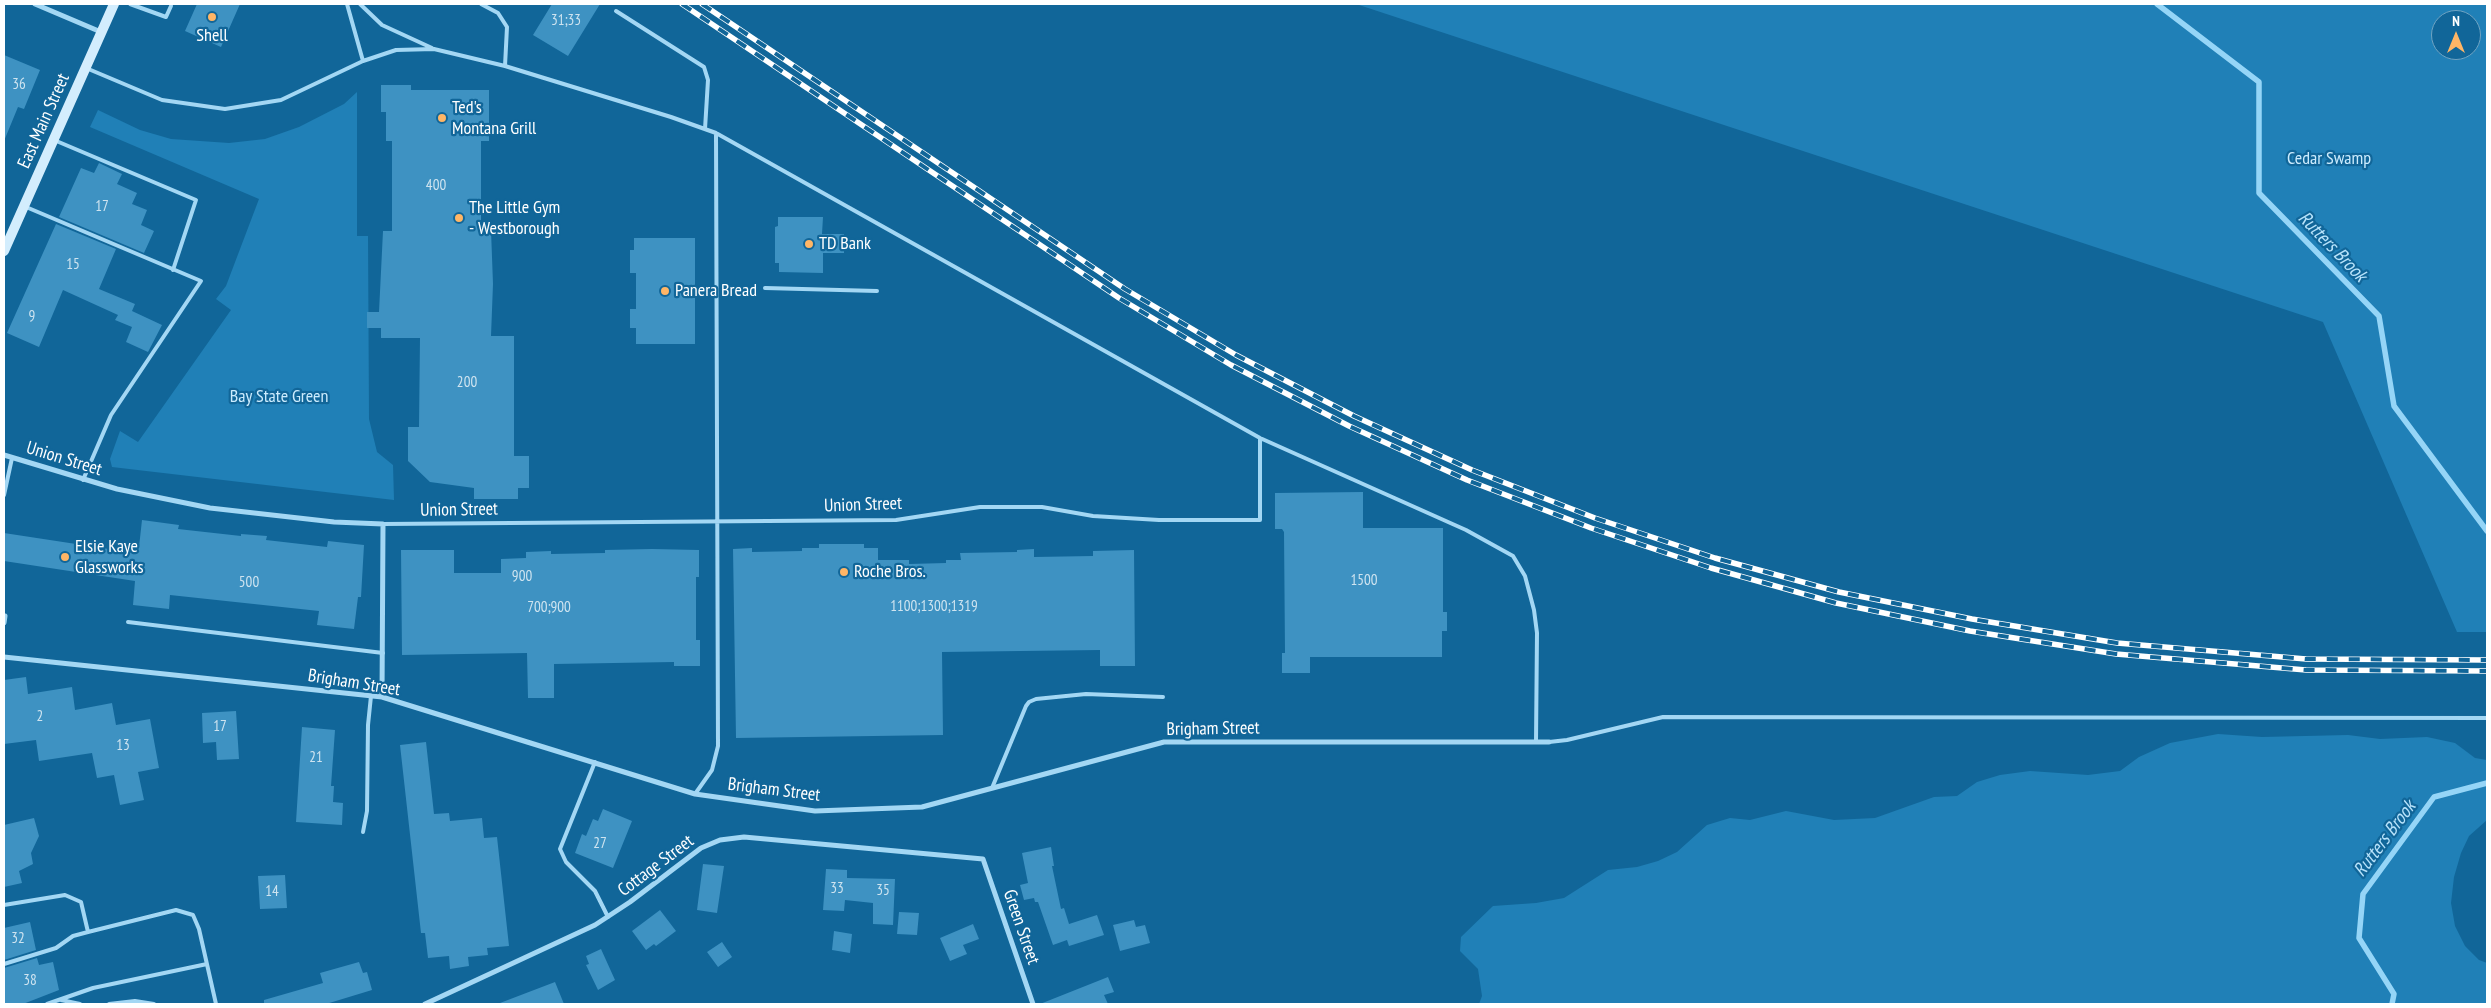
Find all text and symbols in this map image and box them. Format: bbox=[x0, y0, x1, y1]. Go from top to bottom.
north arrow bbox=[2431, 10, 2481, 60]
marker: Shell bbox=[206, 11, 218, 23]
house number: 31;33 bbox=[551, 12, 581, 30]
text: N bbox=[2452, 12, 2460, 30]
place label: Shell bbox=[196, 25, 228, 47]
street label: East Main Street bbox=[14, 70, 74, 172]
house number: 36 bbox=[12, 76, 26, 94]
place label: Ted's Montana Grill bbox=[452, 97, 536, 140]
marker: Ted's Montana Grill bbox=[436, 112, 448, 124]
park label: Cedar Swamp bbox=[2287, 148, 2371, 170]
house number: 400 bbox=[426, 177, 446, 195]
place label: The Little Gym - Westborough bbox=[469, 197, 560, 240]
house number: 17 bbox=[95, 198, 109, 216]
water label: Rutters Brook bbox=[2293, 207, 2371, 287]
marker: The Little Gym - Westborough bbox=[453, 212, 465, 224]
place label: TD Bank bbox=[819, 233, 871, 255]
marker: TD Bank bbox=[803, 238, 815, 250]
house number: 15 bbox=[66, 256, 80, 274]
place label: Panera Bread bbox=[675, 280, 757, 302]
marker: Panera Bread bbox=[659, 285, 671, 297]
house number: 9 bbox=[29, 308, 35, 326]
house number: 200 bbox=[457, 374, 477, 392]
park label: Bay State Green bbox=[230, 386, 328, 408]
street label: Union Street bbox=[24, 437, 104, 481]
street label: Union Street bbox=[824, 493, 902, 517]
street label: Union Street bbox=[420, 499, 498, 521]
place label: Elsie Kaye Glassworks bbox=[75, 536, 144, 578]
marker: Elsie Kaye Glassworks bbox=[59, 551, 71, 563]
place label: Roche Bros. bbox=[854, 561, 926, 583]
marker: Roche Bros. bbox=[838, 566, 850, 578]
house number: 900 bbox=[512, 568, 532, 586]
house number: 1500 bbox=[1351, 572, 1377, 590]
house number: 500 bbox=[239, 574, 259, 592]
house number: 1100;1300;1319 bbox=[890, 598, 978, 616]
house number: 700;900 bbox=[527, 599, 571, 617]
street label: Brigham Street bbox=[306, 665, 402, 701]
house number: 2 bbox=[37, 708, 43, 726]
street label: Brigham Street bbox=[1166, 717, 1260, 741]
house number: 17 bbox=[213, 718, 227, 736]
house number: 13 bbox=[116, 737, 130, 755]
house number: 21 bbox=[309, 749, 323, 767]
street label: Brigham Street bbox=[727, 774, 821, 806]
water label: Rutters Brook bbox=[2349, 797, 2421, 881]
street label: Cottage Street bbox=[614, 831, 698, 901]
house number: 27 bbox=[593, 835, 607, 853]
house number: 33 bbox=[830, 880, 844, 898]
house number: 35 bbox=[876, 882, 890, 900]
house number: 14 bbox=[265, 883, 279, 901]
street label: Green Street bbox=[998, 887, 1044, 967]
house number: 32 bbox=[11, 930, 25, 948]
house number: 38 bbox=[23, 972, 37, 990]

